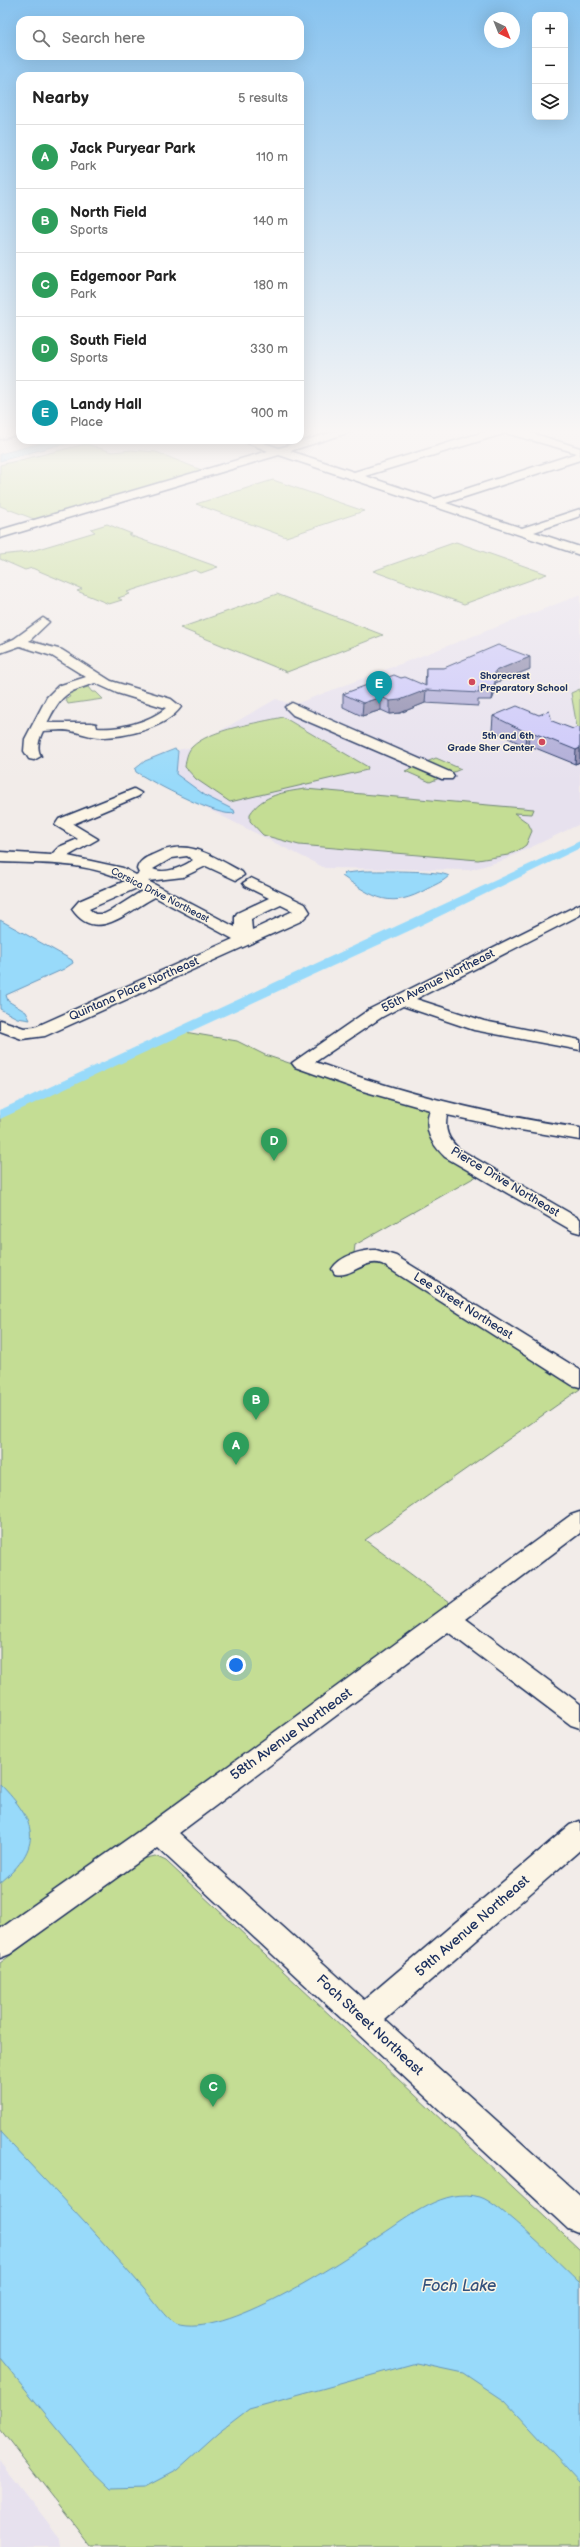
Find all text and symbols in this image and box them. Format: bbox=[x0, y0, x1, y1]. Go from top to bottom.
north arrow bbox=[484, 12, 520, 48]
map controls bbox=[532, 12, 568, 120]
button: + bbox=[532, 12, 568, 48]
search box bbox=[16, 16, 304, 60]
icon: search bbox=[30, 27, 52, 49]
text: Search here bbox=[62, 29, 145, 48]
button: − bbox=[532, 48, 568, 84]
button: layers bbox=[532, 84, 568, 120]
text: Nearby bbox=[32, 88, 89, 108]
text: 5 results bbox=[238, 90, 288, 106]
text: Jack Puryear Park bbox=[70, 139, 195, 158]
text: A bbox=[41, 149, 49, 165]
text: 110 m bbox=[256, 149, 288, 165]
text: Park bbox=[70, 158, 96, 174]
text: North Field bbox=[70, 203, 147, 222]
text: B bbox=[40, 213, 50, 229]
text: 140 m bbox=[253, 213, 288, 229]
text: Sports bbox=[70, 222, 108, 238]
text: Edgemoor Park bbox=[70, 267, 176, 286]
text: C bbox=[40, 277, 50, 293]
text: 180 m bbox=[253, 277, 288, 293]
text: Park bbox=[70, 286, 96, 302]
text: South Field bbox=[70, 331, 147, 350]
text: D bbox=[40, 341, 50, 357]
text: 330 m bbox=[250, 341, 288, 357]
text: Sports bbox=[70, 350, 108, 366]
text: Landy Hall bbox=[70, 395, 142, 414]
text: E bbox=[41, 405, 49, 421]
text: 900 m bbox=[251, 405, 288, 421]
text: Place bbox=[70, 414, 103, 430]
place label: Shorecrest Preparatory School bbox=[480, 670, 568, 694]
pin: E bbox=[366, 671, 392, 704]
marker: Shorecrest Preparatory School bbox=[467, 677, 477, 687]
place label: 5th and 6th Grade Sher Center bbox=[448, 730, 535, 754]
marker: 5th and 6th Grade Sher Center bbox=[537, 737, 547, 747]
street label: Corsica Drive Northeast bbox=[109, 865, 211, 925]
street label: 55th Avenue Northeast bbox=[379, 946, 497, 1016]
street label: Quintana Place Northeast bbox=[67, 953, 201, 1024]
pin: D bbox=[261, 1128, 287, 1161]
street label: Pierce Drive Northeast bbox=[448, 1144, 562, 1220]
street label: Lee Street Northeast bbox=[411, 1269, 516, 1343]
pin: B bbox=[243, 1387, 269, 1420]
pin: A bbox=[223, 1432, 249, 1465]
your location bbox=[226, 1655, 246, 1675]
street label: 58th Avenue Northeast bbox=[227, 1684, 356, 1784]
street label: 59th Avenue Northeast bbox=[411, 1871, 533, 1980]
street label: Foch Street Northeast bbox=[313, 1971, 427, 2079]
pin: C bbox=[200, 2074, 226, 2107]
water label: Foch Lake bbox=[422, 2277, 496, 2296]

